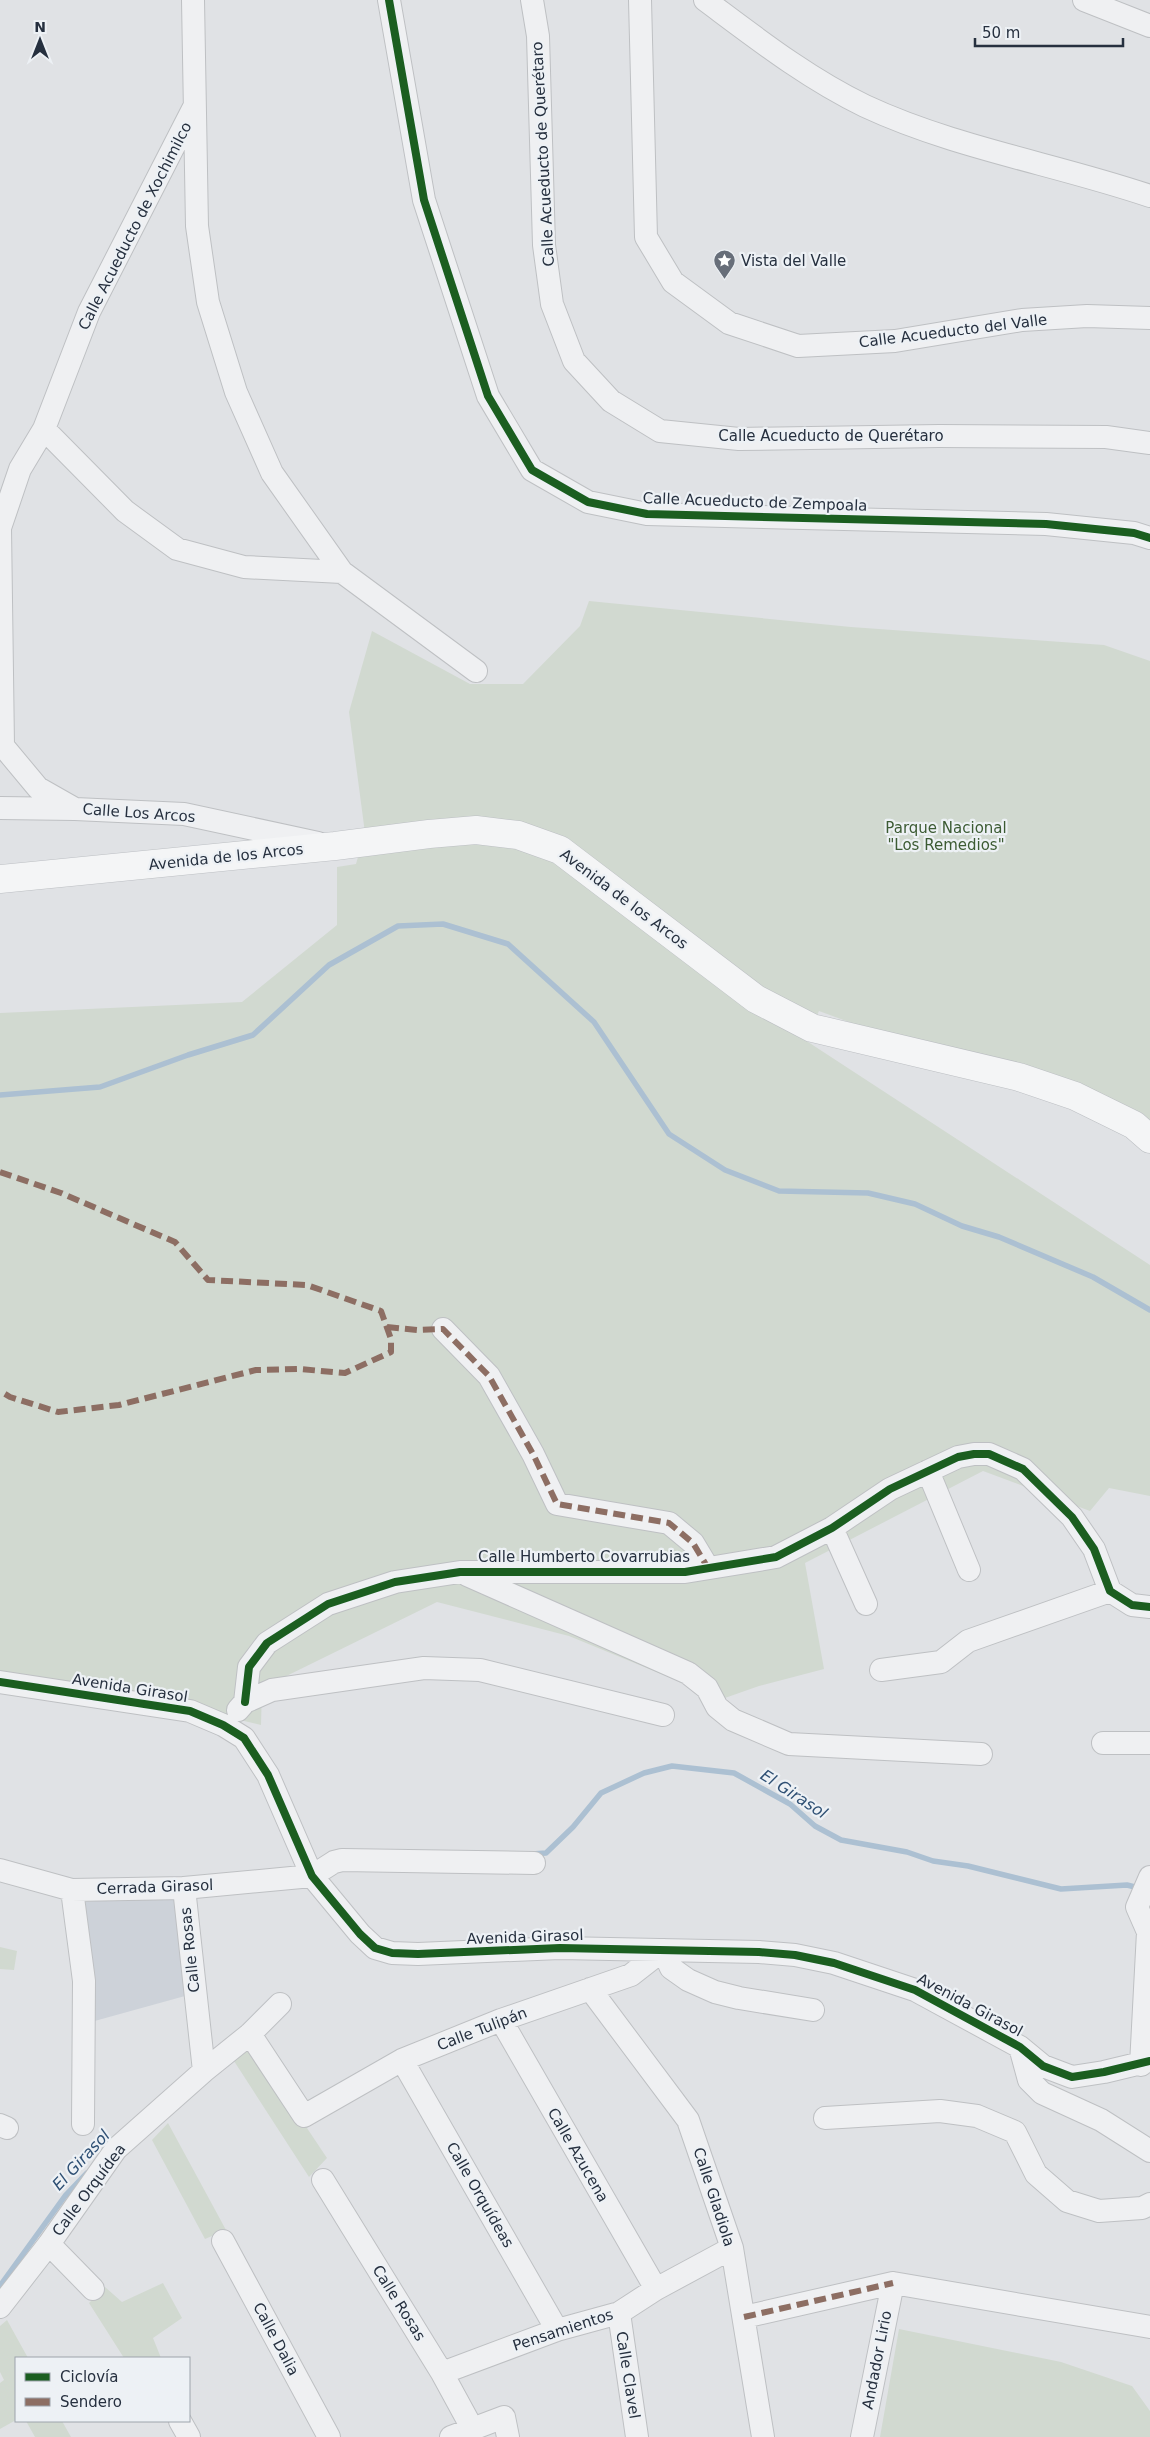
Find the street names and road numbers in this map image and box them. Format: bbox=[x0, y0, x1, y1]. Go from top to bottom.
street label: Calle Acueducto de Querétaro bbox=[528, 41, 558, 267]
street label: Calle Acueducto de Xochimilco bbox=[74, 119, 196, 333]
street label: Calle Acueducto del Valle bbox=[858, 311, 1048, 351]
street label: Calle Acueducto de Querétaro bbox=[718, 427, 944, 445]
street label: Calle Acueducto de Zempoala bbox=[642, 489, 868, 515]
street label: Calle Los Arcos bbox=[82, 800, 196, 826]
street label: Avenida de los Arcos bbox=[148, 840, 304, 874]
street label: Avenida de los Arcos bbox=[557, 845, 692, 953]
street label: Calle Humberto Covarrubias bbox=[478, 1548, 690, 1566]
street label: Avenida Girasol bbox=[71, 1670, 189, 1706]
street label: Cerrada Girasol bbox=[96, 1876, 214, 1898]
street label: Calle Rosas bbox=[177, 1906, 203, 1994]
street label: Avenida Girasol bbox=[466, 1926, 584, 1948]
street label: Avenida Girasol bbox=[914, 1970, 1026, 2040]
street label: Calle Tulipán bbox=[434, 2004, 530, 2054]
street label: Calle Azucena bbox=[544, 2105, 612, 2205]
street label: Calle Orquídeas bbox=[443, 2139, 518, 2251]
street label: Calle Orquídea bbox=[48, 2140, 130, 2240]
street label: Calle Gladiola bbox=[689, 2145, 739, 2249]
street label: Calle Rosas bbox=[369, 2262, 429, 2344]
street label: Calle Dalia bbox=[249, 2299, 303, 2379]
street label: Pensamientos bbox=[510, 2305, 616, 2355]
street label: Andador Lirio bbox=[859, 2309, 895, 2411]
street label: Calle Clavel bbox=[612, 2330, 644, 2420]

